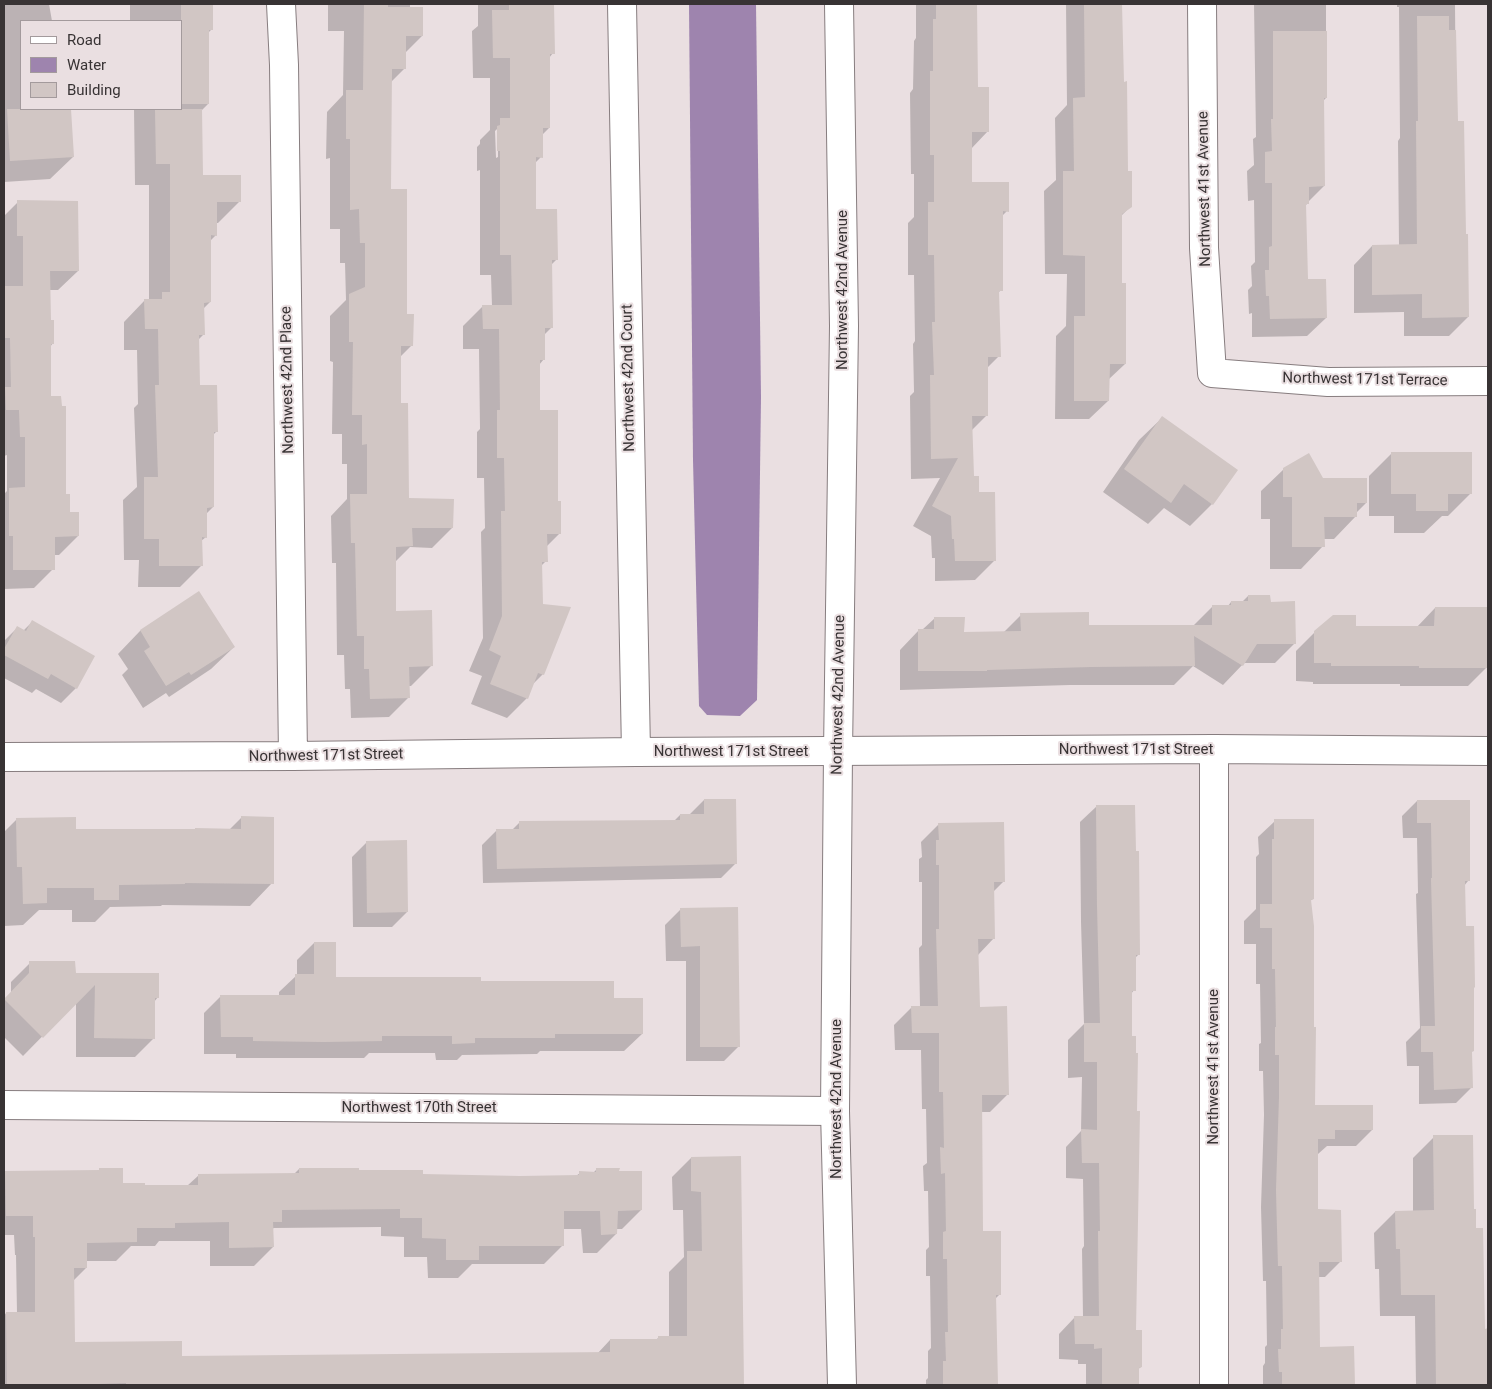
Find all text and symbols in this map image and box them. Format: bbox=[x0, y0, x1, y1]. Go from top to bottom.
legend bbox=[20, 20, 182, 110]
text: Road bbox=[67, 31, 101, 49]
text: Water bbox=[67, 56, 106, 74]
text: Building bbox=[67, 81, 121, 99]
street label: Northwest 41st Avenue bbox=[1195, 111, 1215, 267]
street label: Northwest 42nd Avenue bbox=[834, 210, 852, 370]
street label: Northwest 42nd Court bbox=[619, 304, 639, 452]
street label: Northwest 42nd Place bbox=[278, 306, 298, 454]
street label: Northwest 171st Terrace bbox=[1282, 370, 1448, 390]
street label: Northwest 42nd Avenue bbox=[829, 615, 849, 775]
street label: Northwest 171st Street bbox=[1059, 741, 1213, 759]
street label: Northwest 171st Street bbox=[654, 743, 808, 761]
street label: Northwest 171st Street bbox=[249, 746, 403, 766]
street label: Northwest 41st Avenue bbox=[1205, 989, 1223, 1145]
street label: Northwest 42nd Avenue bbox=[828, 1019, 846, 1179]
street label: Northwest 170th Street bbox=[341, 1099, 497, 1117]

